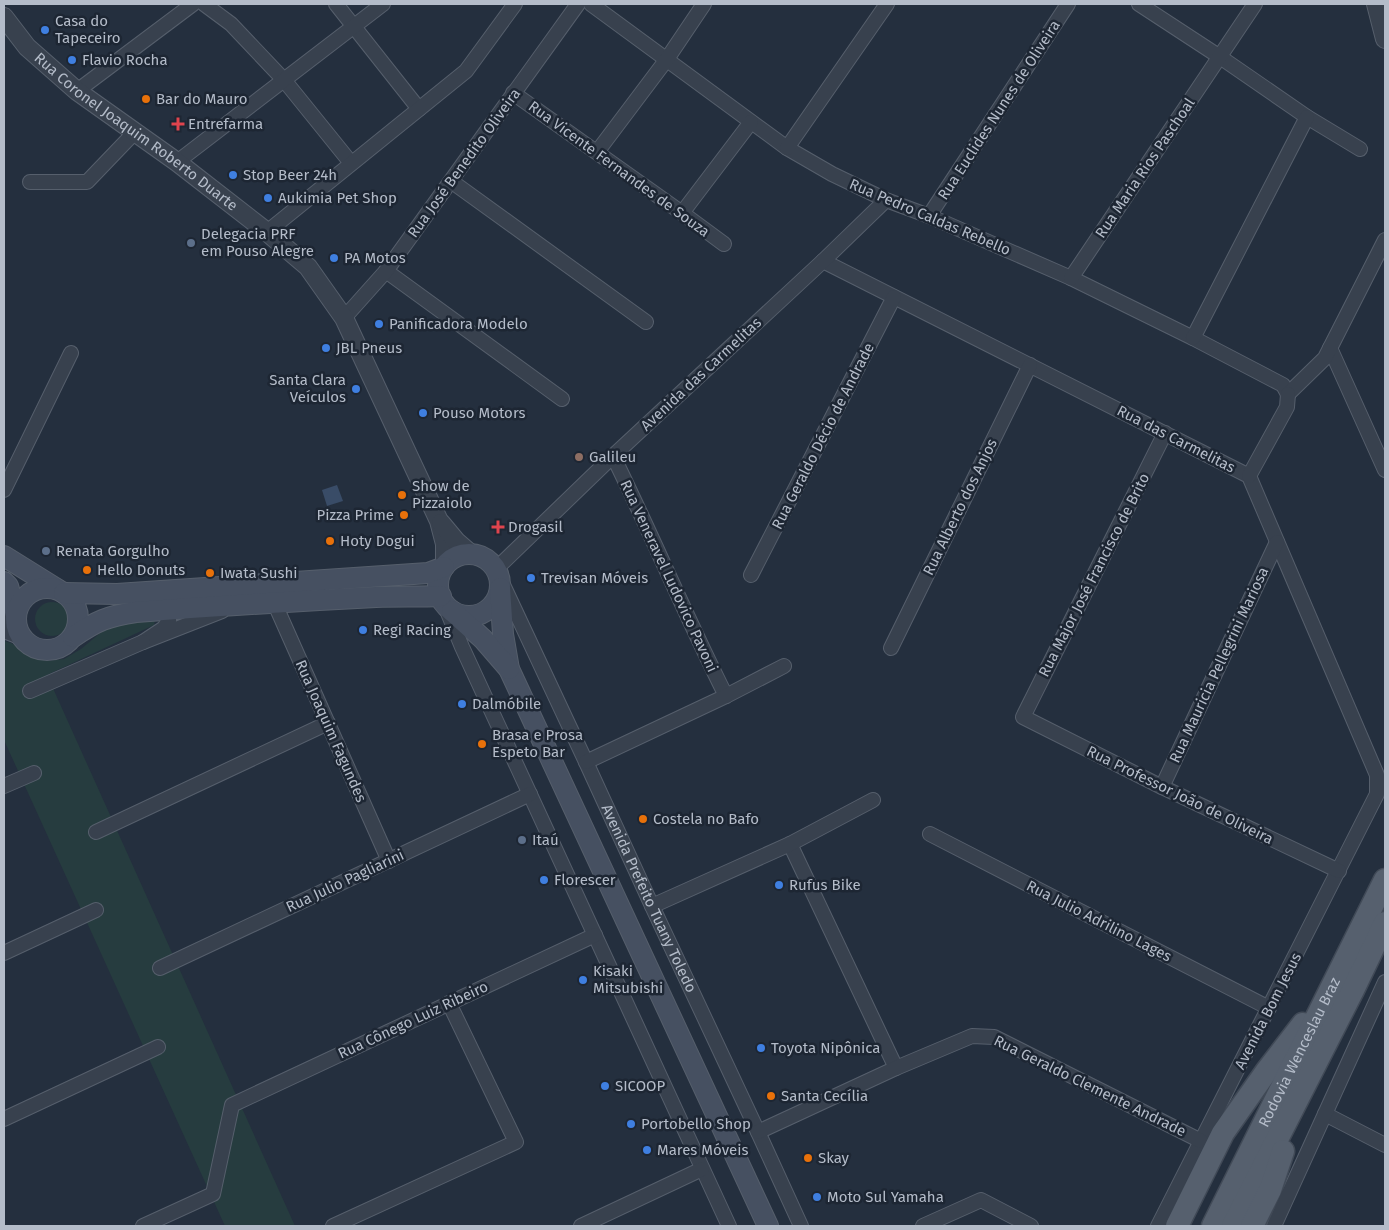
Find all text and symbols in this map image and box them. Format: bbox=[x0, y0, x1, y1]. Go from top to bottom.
place label: Casa do Tapeceiro bbox=[55, 12, 121, 47]
street label: Rua Euclides Nunes de Oliveira bbox=[934, 17, 1064, 203]
marker: Casa do Tapeceiro bbox=[39, 24, 51, 36]
street label: Rua Coronel Joaquim Roberto Duarte bbox=[31, 49, 241, 215]
place label: Flavio Rocha bbox=[82, 51, 168, 69]
marker: Flavio Rocha bbox=[66, 54, 78, 66]
street label: Rua José Benedito Oliveira bbox=[404, 85, 524, 241]
place label: Bar do Mauro bbox=[156, 90, 247, 108]
marker: Bar do Mauro bbox=[140, 93, 152, 105]
street label: Rua Maria Rios Paschoal bbox=[1091, 94, 1199, 241]
street label: Rua Vicente Fernandes de Souza bbox=[525, 97, 713, 241]
place label: Entrefarma bbox=[188, 115, 263, 133]
marker: Entrefarma bbox=[172, 118, 184, 130]
place label: Stop Beer 24h bbox=[243, 166, 337, 184]
marker: Stop Beer 24h bbox=[227, 169, 239, 181]
street label: Rua Pedro Caldas Rebello bbox=[847, 175, 1013, 259]
place label: Aukimia Pet Shop bbox=[278, 189, 397, 207]
marker: Aukimia Pet Shop bbox=[262, 192, 274, 204]
place label: Delegacia PRF em Pouso Alegre bbox=[201, 225, 314, 260]
marker: Delegacia PRF em Pouso Alegre bbox=[185, 237, 197, 249]
place label: PA Motos bbox=[344, 249, 406, 267]
marker: PA Motos bbox=[328, 252, 340, 264]
street label: Avenida das Carmelitas bbox=[637, 313, 765, 435]
place label: Panificadora Modelo bbox=[389, 315, 528, 333]
marker: Panificadora Modelo bbox=[373, 318, 385, 330]
place label: JBL Pneus bbox=[336, 339, 402, 357]
street label: Rua Geraldo Décio de Andrade bbox=[768, 340, 878, 532]
marker: JBL Pneus bbox=[320, 342, 332, 354]
place label: Santa Clara Veículos bbox=[269, 371, 346, 406]
marker: Santa Clara Veículos bbox=[350, 383, 362, 395]
street label: Rua das Carmelitas bbox=[1114, 401, 1238, 477]
place label: Pouso Motors bbox=[433, 404, 525, 422]
marker: Pouso Motors bbox=[417, 407, 429, 419]
street label: Rua Alberto dos Anjos bbox=[919, 436, 1001, 578]
place label: Galileu bbox=[589, 448, 636, 466]
marker: Galileu bbox=[573, 451, 585, 463]
street label: Rua Major José Francisco de Brito bbox=[1035, 470, 1153, 680]
place label: Show de Pizzaiolo bbox=[412, 477, 472, 512]
street label: Rua Veneravel Ludovico Pavoni bbox=[616, 477, 722, 675]
marker: Show de Pizzaiolo bbox=[396, 489, 408, 501]
place label: Pizza Prime bbox=[317, 506, 394, 524]
marker: Pizza Prime bbox=[398, 509, 410, 521]
place label: Drogasil bbox=[508, 518, 564, 536]
marker: Drogasil bbox=[492, 521, 504, 533]
place label: Hoty Dogui bbox=[340, 532, 415, 550]
marker: Hoty Dogui bbox=[324, 535, 336, 547]
place label: Renata Gorgulho bbox=[56, 542, 170, 560]
marker: Renata Gorgulho bbox=[40, 545, 52, 557]
place label: Hello Donuts bbox=[97, 561, 185, 579]
marker: Hello Donuts bbox=[81, 564, 93, 576]
place label: Iwata Sushi bbox=[220, 564, 298, 582]
street label: Rua Mauricia Pellegrini Mariosa bbox=[1166, 564, 1272, 766]
marker: Iwata Sushi bbox=[204, 567, 216, 579]
place label: Trevisan Móveis bbox=[541, 569, 648, 587]
marker: Trevisan Móveis bbox=[525, 572, 537, 584]
place label: Regi Racing bbox=[373, 621, 451, 639]
marker: Regi Racing bbox=[357, 624, 369, 636]
street label: Rua Joaquim Fagundes bbox=[291, 657, 371, 805]
place label: Dalmóbile bbox=[472, 695, 541, 713]
marker: Dalmóbile bbox=[456, 698, 468, 710]
place label: Brasa e Prosa Espeto Bar bbox=[492, 726, 583, 761]
marker: Brasa e Prosa Espeto Bar bbox=[476, 738, 488, 750]
street label: Rua Professor João de Oliveira bbox=[1084, 742, 1276, 848]
street label: Avenida Prefeito Tuany Toledo bbox=[598, 801, 700, 995]
place label: Costela no Bafo bbox=[653, 810, 759, 828]
marker: Costela no Bafo bbox=[637, 813, 649, 825]
place label: Itaú bbox=[532, 831, 559, 849]
marker: Itaú bbox=[516, 834, 528, 846]
street label: Rua Julio Pagliarini bbox=[283, 846, 407, 916]
place label: Florescer bbox=[554, 871, 616, 889]
marker: Florescer bbox=[538, 874, 550, 886]
place label: Rufus Bike bbox=[789, 876, 861, 894]
street label: Rua Julio Adrilino Lages bbox=[1023, 877, 1175, 965]
marker: Rufus Bike bbox=[773, 879, 785, 891]
street label: Avenida Bom Jesus bbox=[1231, 950, 1305, 1072]
place label: Kisaki Mitsubishi bbox=[593, 962, 663, 997]
marker: Kisaki Mitsubishi bbox=[577, 974, 589, 986]
street label: Rodovia Wenceslau Braz bbox=[1255, 974, 1344, 1130]
street label: Rua Cônego Luiz Ribeiro bbox=[335, 977, 491, 1063]
street label: Rua Geraldo Clemente Andrade bbox=[991, 1032, 1189, 1140]
place label: Toyota Nipônica bbox=[771, 1039, 881, 1057]
marker: Toyota Nipônica bbox=[755, 1042, 767, 1054]
place label: SICOOP bbox=[615, 1077, 665, 1095]
marker: SICOOP bbox=[599, 1080, 611, 1092]
place label: Santa Cecília bbox=[781, 1087, 868, 1105]
marker: Santa Cecília bbox=[765, 1090, 777, 1102]
place label: Portobello Shop bbox=[641, 1115, 751, 1133]
marker: Portobello Shop bbox=[625, 1118, 637, 1130]
place label: Mares Móveis bbox=[657, 1141, 748, 1159]
marker: Mares Móveis bbox=[641, 1144, 653, 1156]
place label: Skay bbox=[818, 1149, 850, 1167]
marker: Skay bbox=[802, 1152, 814, 1164]
place label: Moto Sul Yamaha bbox=[827, 1188, 944, 1206]
marker: Moto Sul Yamaha bbox=[811, 1191, 823, 1203]

